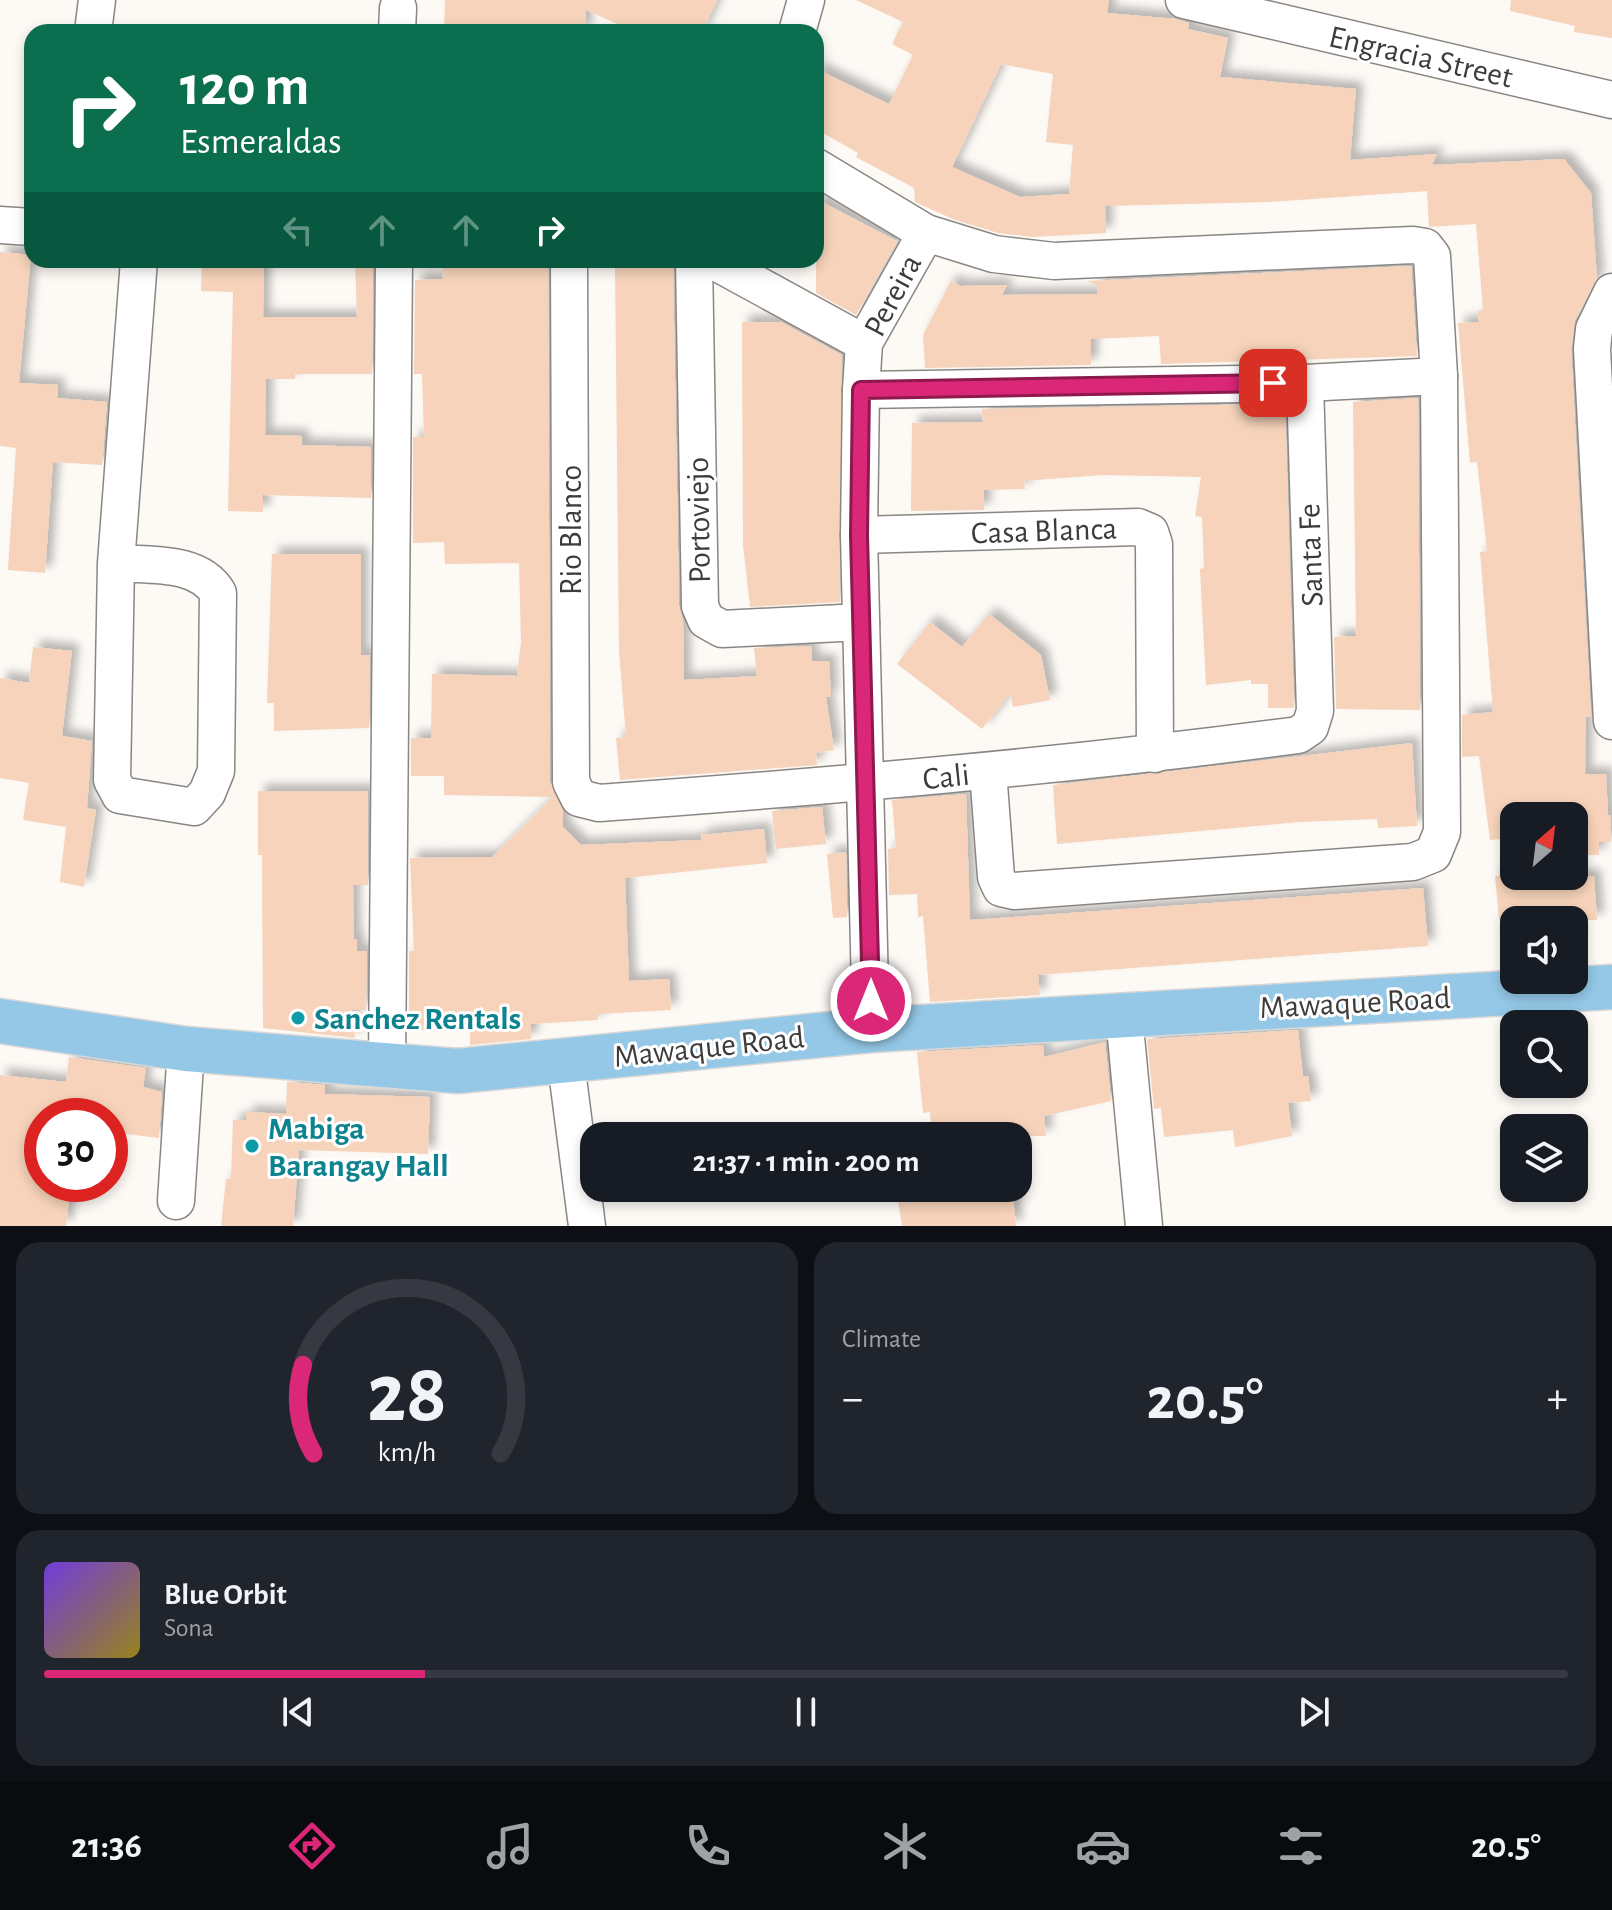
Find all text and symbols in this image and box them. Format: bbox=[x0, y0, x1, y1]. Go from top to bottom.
street label: Engracia Street bbox=[1326, 20, 1516, 94]
icon: right bbox=[48, 56, 152, 160]
text: 120 m bbox=[180, 59, 309, 115]
text: Esmeraldas bbox=[180, 124, 341, 160]
icon: left bbox=[276, 208, 320, 252]
icon: ahead bbox=[360, 208, 404, 252]
icon: ahead bbox=[444, 208, 488, 252]
icon: right bbox=[528, 208, 572, 252]
street label: Pereira bbox=[858, 249, 928, 342]
pin bbox=[1239, 349, 1307, 417]
icon: arrive bbox=[1251, 361, 1295, 405]
street label: Portoviejo bbox=[682, 457, 716, 583]
street label: Rio Blanco bbox=[555, 465, 587, 595]
street label: Santa Fe bbox=[1293, 503, 1329, 607]
street label: Casa Blanca bbox=[970, 512, 1118, 550]
street label: Cali bbox=[921, 759, 971, 795]
north arrow bbox=[1500, 802, 1588, 890]
map controls bbox=[1500, 802, 1588, 1202]
button: sound bbox=[1500, 906, 1588, 994]
position arrow bbox=[829, 959, 913, 1043]
street label: Mawaque Road bbox=[1259, 982, 1451, 1024]
place label: Sanchez Rentals bbox=[314, 1003, 521, 1035]
marker: Sanchez Rentals bbox=[289, 1009, 307, 1027]
button: search bbox=[1500, 1010, 1588, 1098]
street label: Mawaque Road bbox=[612, 1021, 806, 1073]
speed limit sign: 30 bbox=[24, 1098, 128, 1202]
place label: Mabiga Barangay Hall bbox=[268, 1113, 449, 1182]
button: layers bbox=[1500, 1114, 1588, 1202]
marker: Mabiga Barangay Hall bbox=[243, 1137, 261, 1155]
text: 21:37 · 1 min · 200 m bbox=[693, 1147, 919, 1177]
text: Climate bbox=[842, 1326, 921, 1352]
text: 28 bbox=[367, 1353, 447, 1437]
text: 20.5° bbox=[1147, 1370, 1263, 1430]
text: − bbox=[842, 1377, 863, 1421]
text: + bbox=[1547, 1377, 1568, 1421]
text: km/h bbox=[378, 1438, 436, 1467]
text: Blue Orbit bbox=[164, 1580, 287, 1610]
text: Sona bbox=[164, 1615, 214, 1641]
icon: previous bbox=[276, 1690, 320, 1734]
icon: pause bbox=[784, 1690, 828, 1734]
icon: next bbox=[1292, 1690, 1336, 1734]
icon: directions bbox=[284, 1818, 340, 1874]
icon: music bbox=[482, 1818, 538, 1874]
icon: phone bbox=[680, 1818, 736, 1874]
icon: climate bbox=[877, 1818, 933, 1874]
icon: car bbox=[1075, 1818, 1131, 1874]
icon: filters bbox=[1273, 1818, 1329, 1874]
text: 21:36 bbox=[71, 1828, 142, 1864]
text: 20.5° bbox=[1471, 1828, 1541, 1864]

